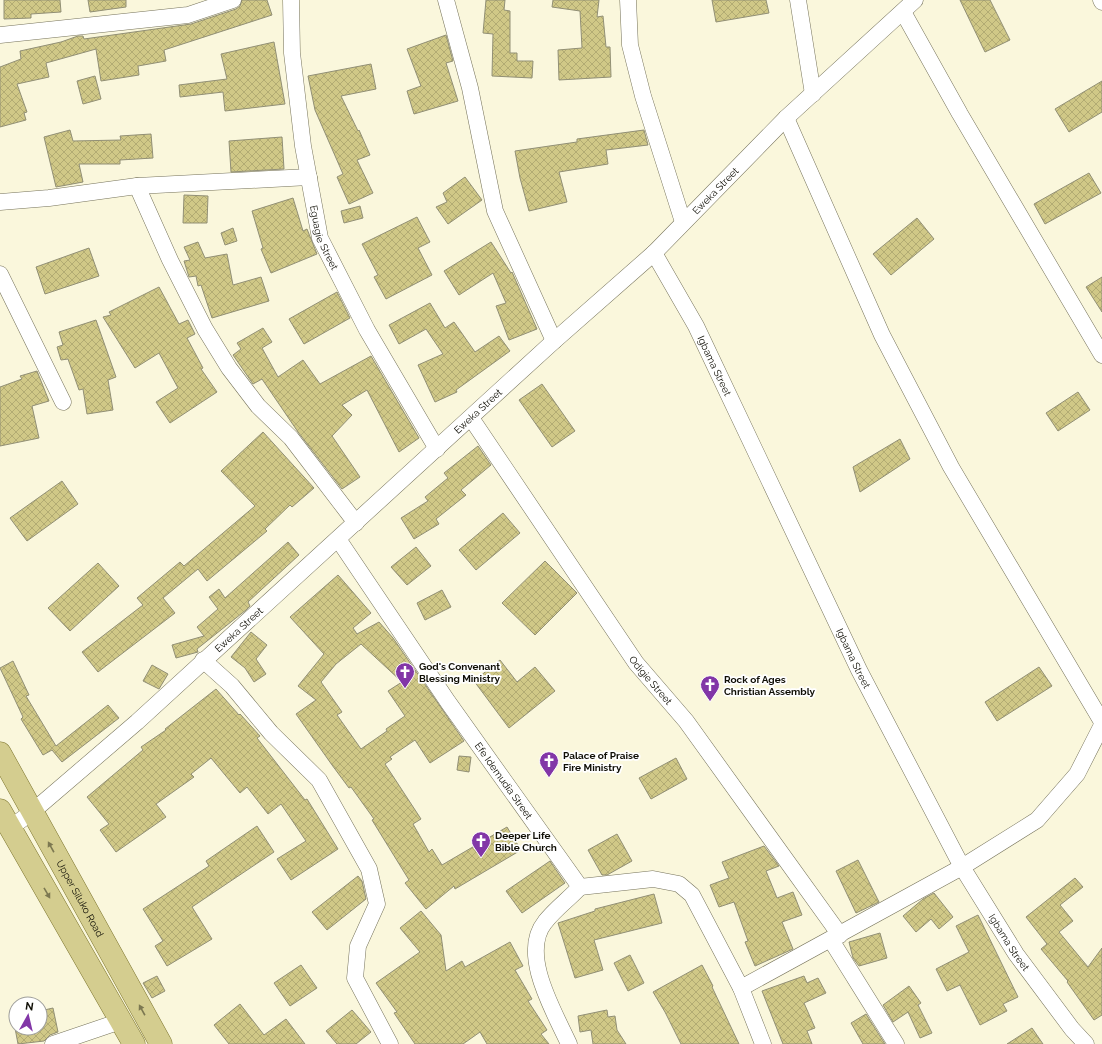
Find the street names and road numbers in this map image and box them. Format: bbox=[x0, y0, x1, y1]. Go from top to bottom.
street label: Eweka Street bbox=[690, 164, 741, 216]
street label: Eguagie Street bbox=[309, 204, 341, 272]
street label: Igbama Street bbox=[696, 334, 734, 398]
street label: Eweka Street bbox=[452, 386, 504, 435]
street label: Eweka Street bbox=[212, 604, 265, 654]
street label: Igbama Street bbox=[835, 627, 873, 691]
street label: Odigie Street bbox=[627, 654, 675, 707]
street label: Efe Idemudia Street bbox=[473, 740, 535, 821]
street label: Upper Siluko Road bbox=[55, 858, 106, 939]
street label: Igbama Street bbox=[987, 912, 1032, 973]

